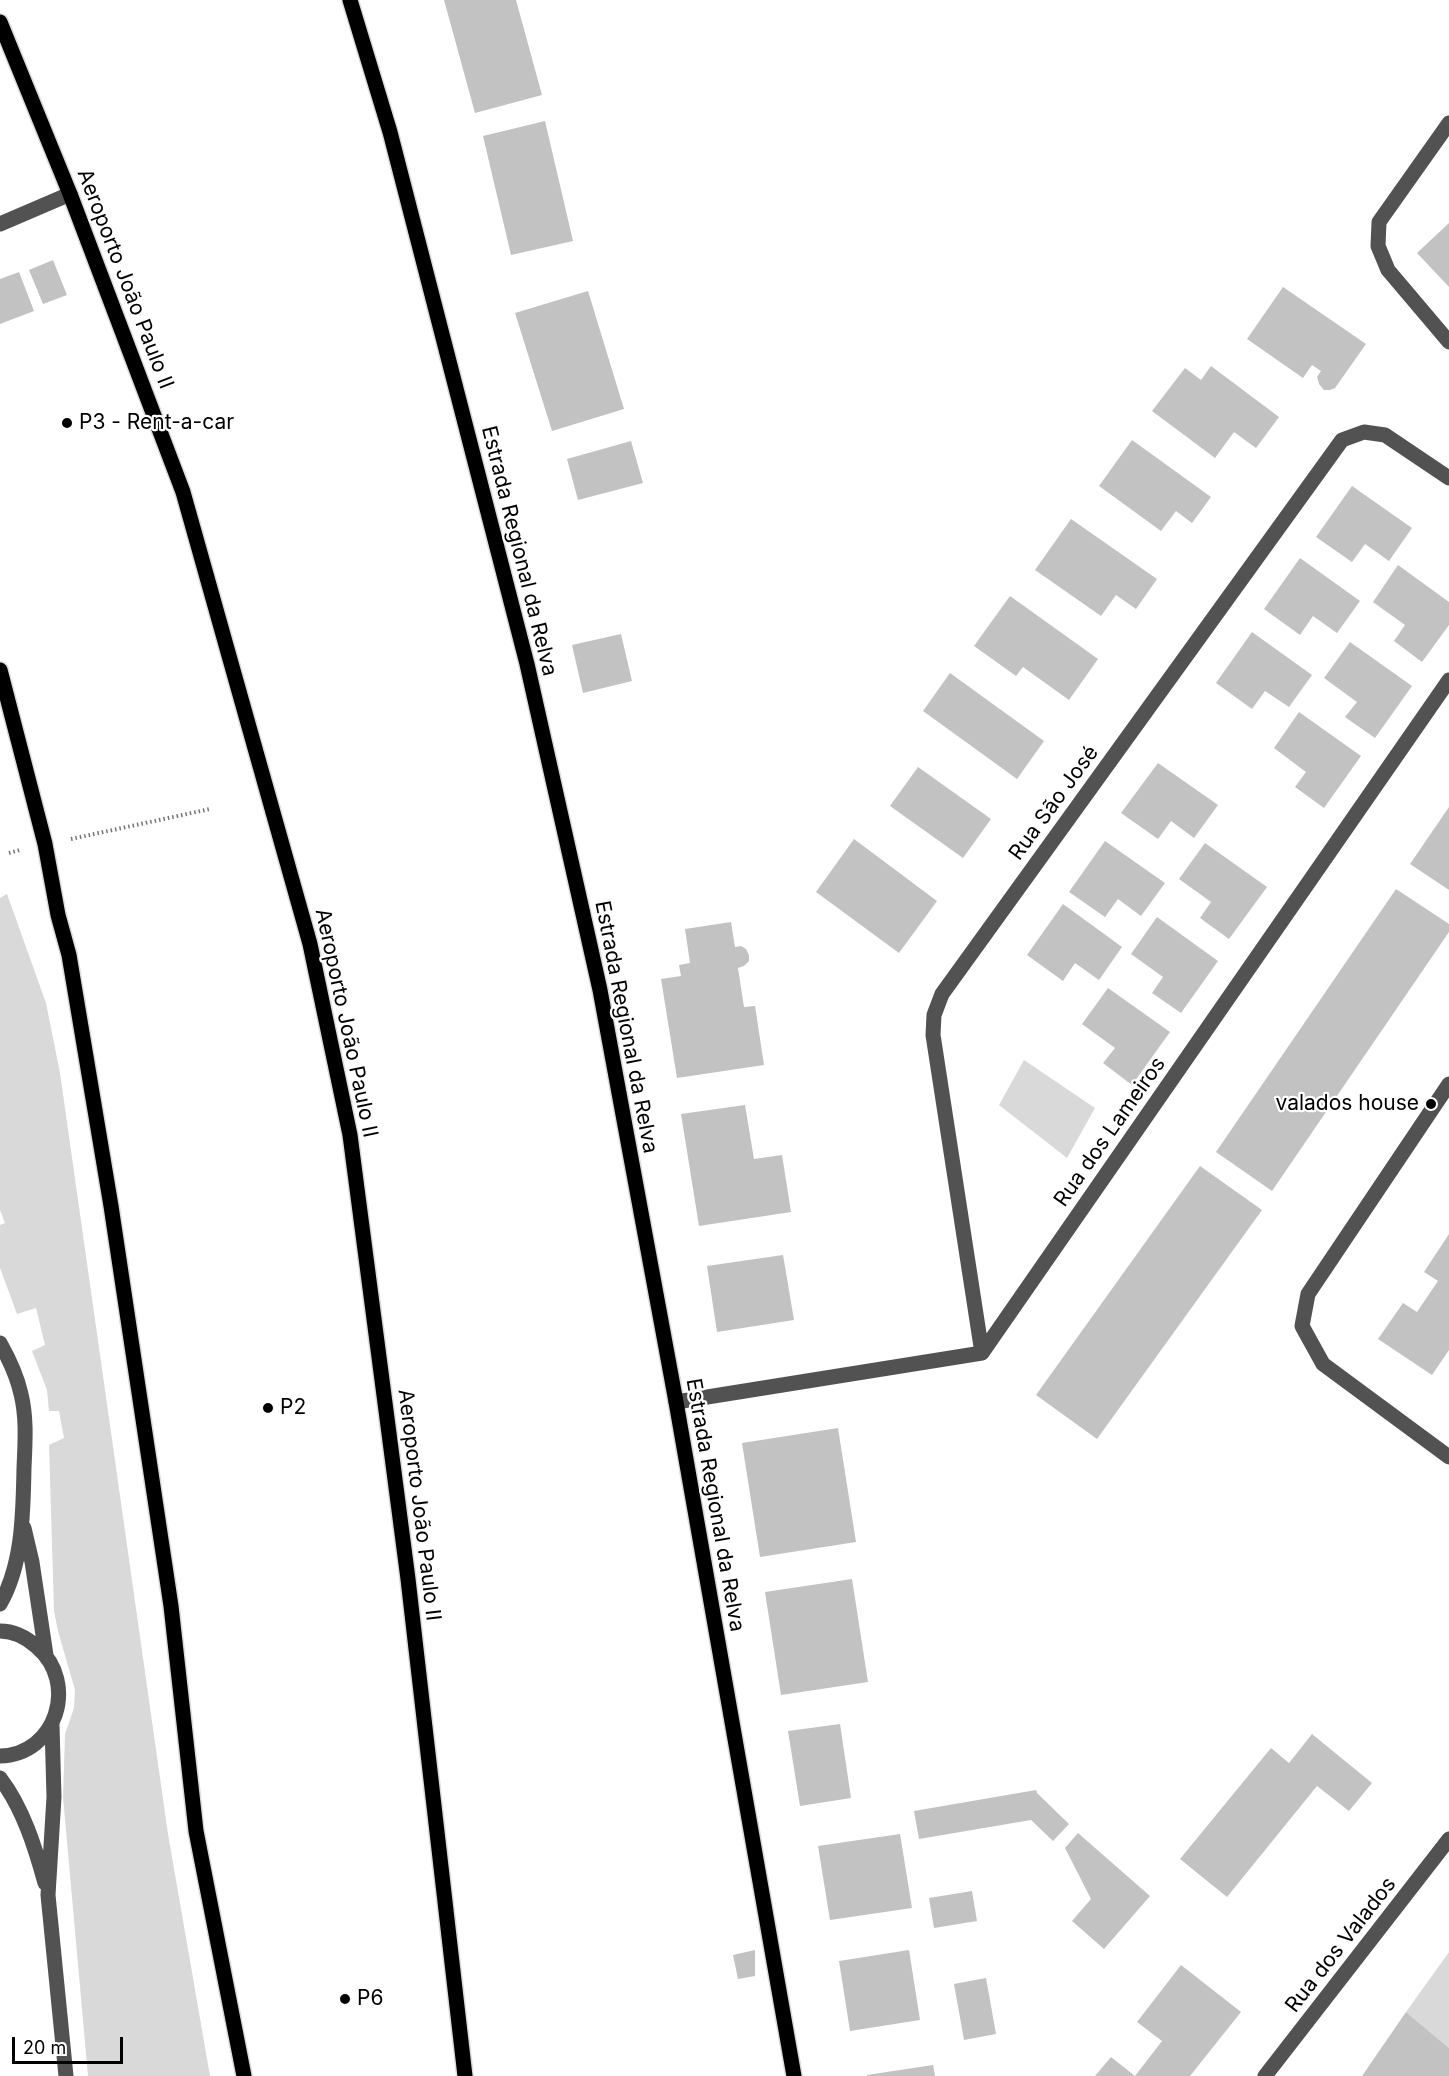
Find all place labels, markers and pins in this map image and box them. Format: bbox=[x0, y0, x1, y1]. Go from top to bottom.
place label: P3 - Rent-a-car bbox=[79, 410, 234, 436]
marker: P3 - Rent-a-car bbox=[60, 416, 74, 430]
place label: valados house bbox=[1275, 1091, 1419, 1117]
marker: valados house bbox=[1424, 1097, 1438, 1111]
place label: P2 bbox=[280, 1395, 306, 1421]
marker: P2 bbox=[261, 1401, 275, 1415]
place label: P6 bbox=[357, 1986, 383, 2012]
marker: P6 bbox=[338, 1992, 352, 2006]

